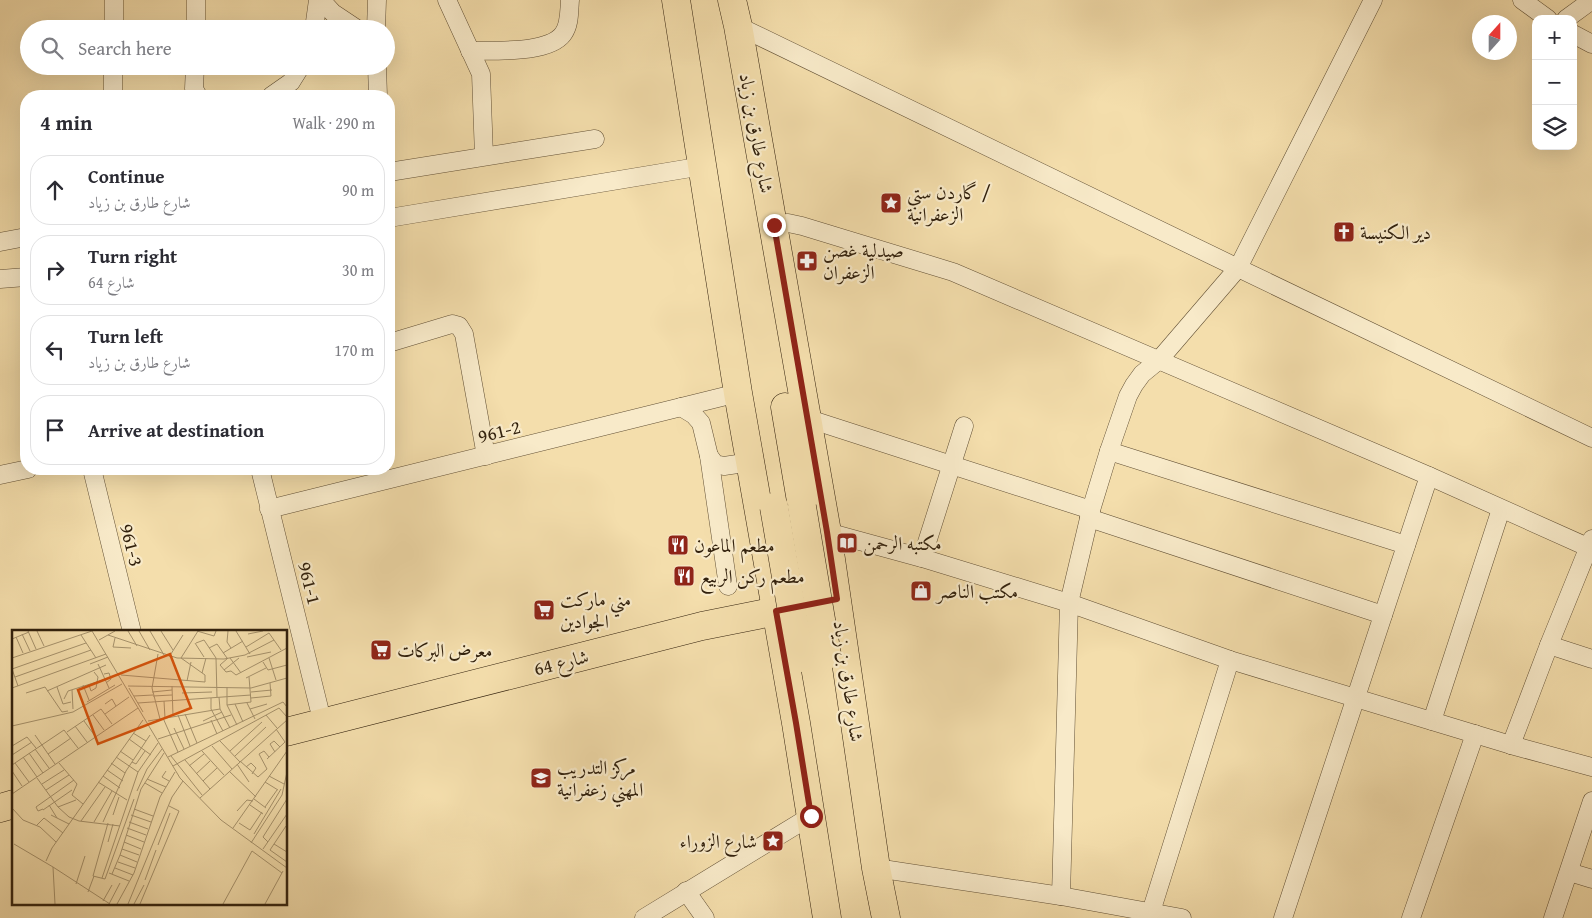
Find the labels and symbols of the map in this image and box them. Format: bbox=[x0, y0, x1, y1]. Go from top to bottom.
north arrow bbox=[1472, 15, 1517, 60]
street label: شارع طارق بن زياد bbox=[731, 71, 781, 196]
place label: گاردن ستي / الزعفرانية bbox=[907, 178, 991, 228]
place icon: گاردن ستي / الزعفرانية bbox=[879, 191, 903, 215]
route end bbox=[763, 214, 786, 237]
place label: دير الكنيسة bbox=[1360, 218, 1431, 246]
church icon: دير الكنيسة bbox=[1332, 220, 1356, 244]
place label: صيدلية غصن الزعفران bbox=[823, 236, 904, 286]
pharmacy icon: صيدلية غصن الزعفران bbox=[795, 249, 819, 273]
street label: 961-2 bbox=[475, 412, 523, 450]
street label: 961-3 bbox=[113, 521, 151, 569]
place label: مكتبه الرحمن bbox=[863, 529, 942, 557]
place label: مطعم الماعون bbox=[694, 531, 775, 564]
library icon: مكتبه الرحمن bbox=[835, 531, 859, 555]
restaurant icon: مطعم الماعون bbox=[666, 533, 690, 557]
street label: 961-1 bbox=[291, 559, 329, 607]
place label: مطعم ركن الربيع bbox=[700, 562, 805, 595]
restaurant icon: مطعم ركن الربيع bbox=[672, 564, 696, 588]
place label: مكتب الناصر bbox=[935, 577, 1018, 605]
shop icon: مكتب الناصر bbox=[909, 579, 933, 603]
place label: مني ماركت الجوادين bbox=[560, 585, 631, 635]
supermarket icon: مني ماركت الجوادين bbox=[532, 598, 556, 622]
street label: شارع طارق بن زياد bbox=[825, 619, 871, 744]
inset map bbox=[12, 630, 288, 906]
place label: معرض البركات bbox=[397, 636, 492, 664]
supermarket icon: معرض البركات bbox=[369, 638, 393, 662]
street label: شارع 64 bbox=[531, 642, 592, 684]
place label: مركز التدريب المهني زعفرانية bbox=[557, 753, 643, 808]
school or university icon: مركز التدريب المهني زعفرانية bbox=[529, 766, 553, 790]
route start bbox=[800, 805, 823, 828]
place label: شارع الزوراء bbox=[680, 827, 757, 857]
place icon: شارع الزوراء bbox=[761, 829, 785, 853]

